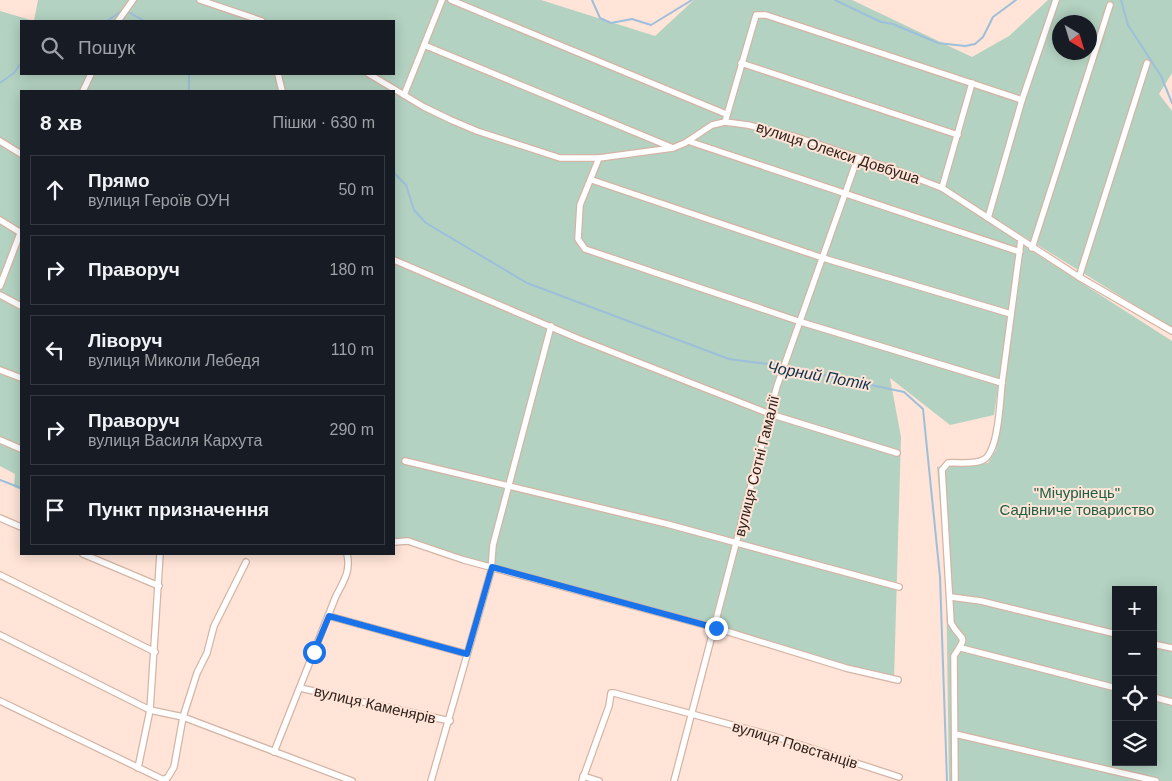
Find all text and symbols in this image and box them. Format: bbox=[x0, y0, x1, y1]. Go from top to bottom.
north arrow bbox=[1052, 15, 1097, 60]
search box bbox=[20, 20, 395, 75]
icon: search bbox=[38, 34, 66, 62]
text: Пошук bbox=[78, 37, 135, 58]
text: 8 хв bbox=[40, 111, 82, 134]
text: Пішки · 630 m bbox=[272, 114, 375, 131]
street label: вулиця Олекси Довбуша bbox=[754, 118, 923, 187]
text: Прямо bbox=[88, 170, 150, 191]
icon: ahead bbox=[41, 176, 69, 204]
text: 50 m bbox=[338, 181, 374, 198]
text: вулиця Героїв ОУН bbox=[88, 192, 230, 209]
icon: right bbox=[41, 256, 69, 284]
text: Праворуч bbox=[88, 259, 180, 280]
text: 180 m bbox=[330, 261, 374, 278]
text: Ліворуч bbox=[88, 330, 163, 351]
icon: left bbox=[41, 336, 69, 364]
text: 110 m bbox=[331, 341, 374, 358]
text: вулиця Миколи Лебедя bbox=[88, 352, 260, 369]
water label: Чорний Потік bbox=[766, 358, 873, 393]
street label: вулиця Сотні Гамалії bbox=[731, 393, 782, 538]
text: Праворуч bbox=[88, 410, 180, 431]
icon: right bbox=[41, 416, 69, 444]
text: 290 m bbox=[330, 421, 374, 438]
text: вулиця Василя Кархута bbox=[88, 432, 262, 449]
park label: "Мічурінець" Садівниче товариство bbox=[1000, 484, 1154, 518]
icon: arrive bbox=[41, 496, 69, 524]
text: Пункт призначення bbox=[88, 499, 269, 520]
map controls bbox=[1112, 586, 1157, 766]
button: + bbox=[1112, 586, 1157, 631]
route end bbox=[705, 617, 728, 640]
button: − bbox=[1112, 631, 1157, 676]
route start bbox=[303, 641, 326, 664]
button: locate bbox=[1112, 676, 1157, 721]
street label: вулиця Каменярів bbox=[312, 682, 438, 727]
street label: вулиця Повстанців bbox=[730, 717, 860, 772]
button: layers bbox=[1112, 721, 1157, 766]

